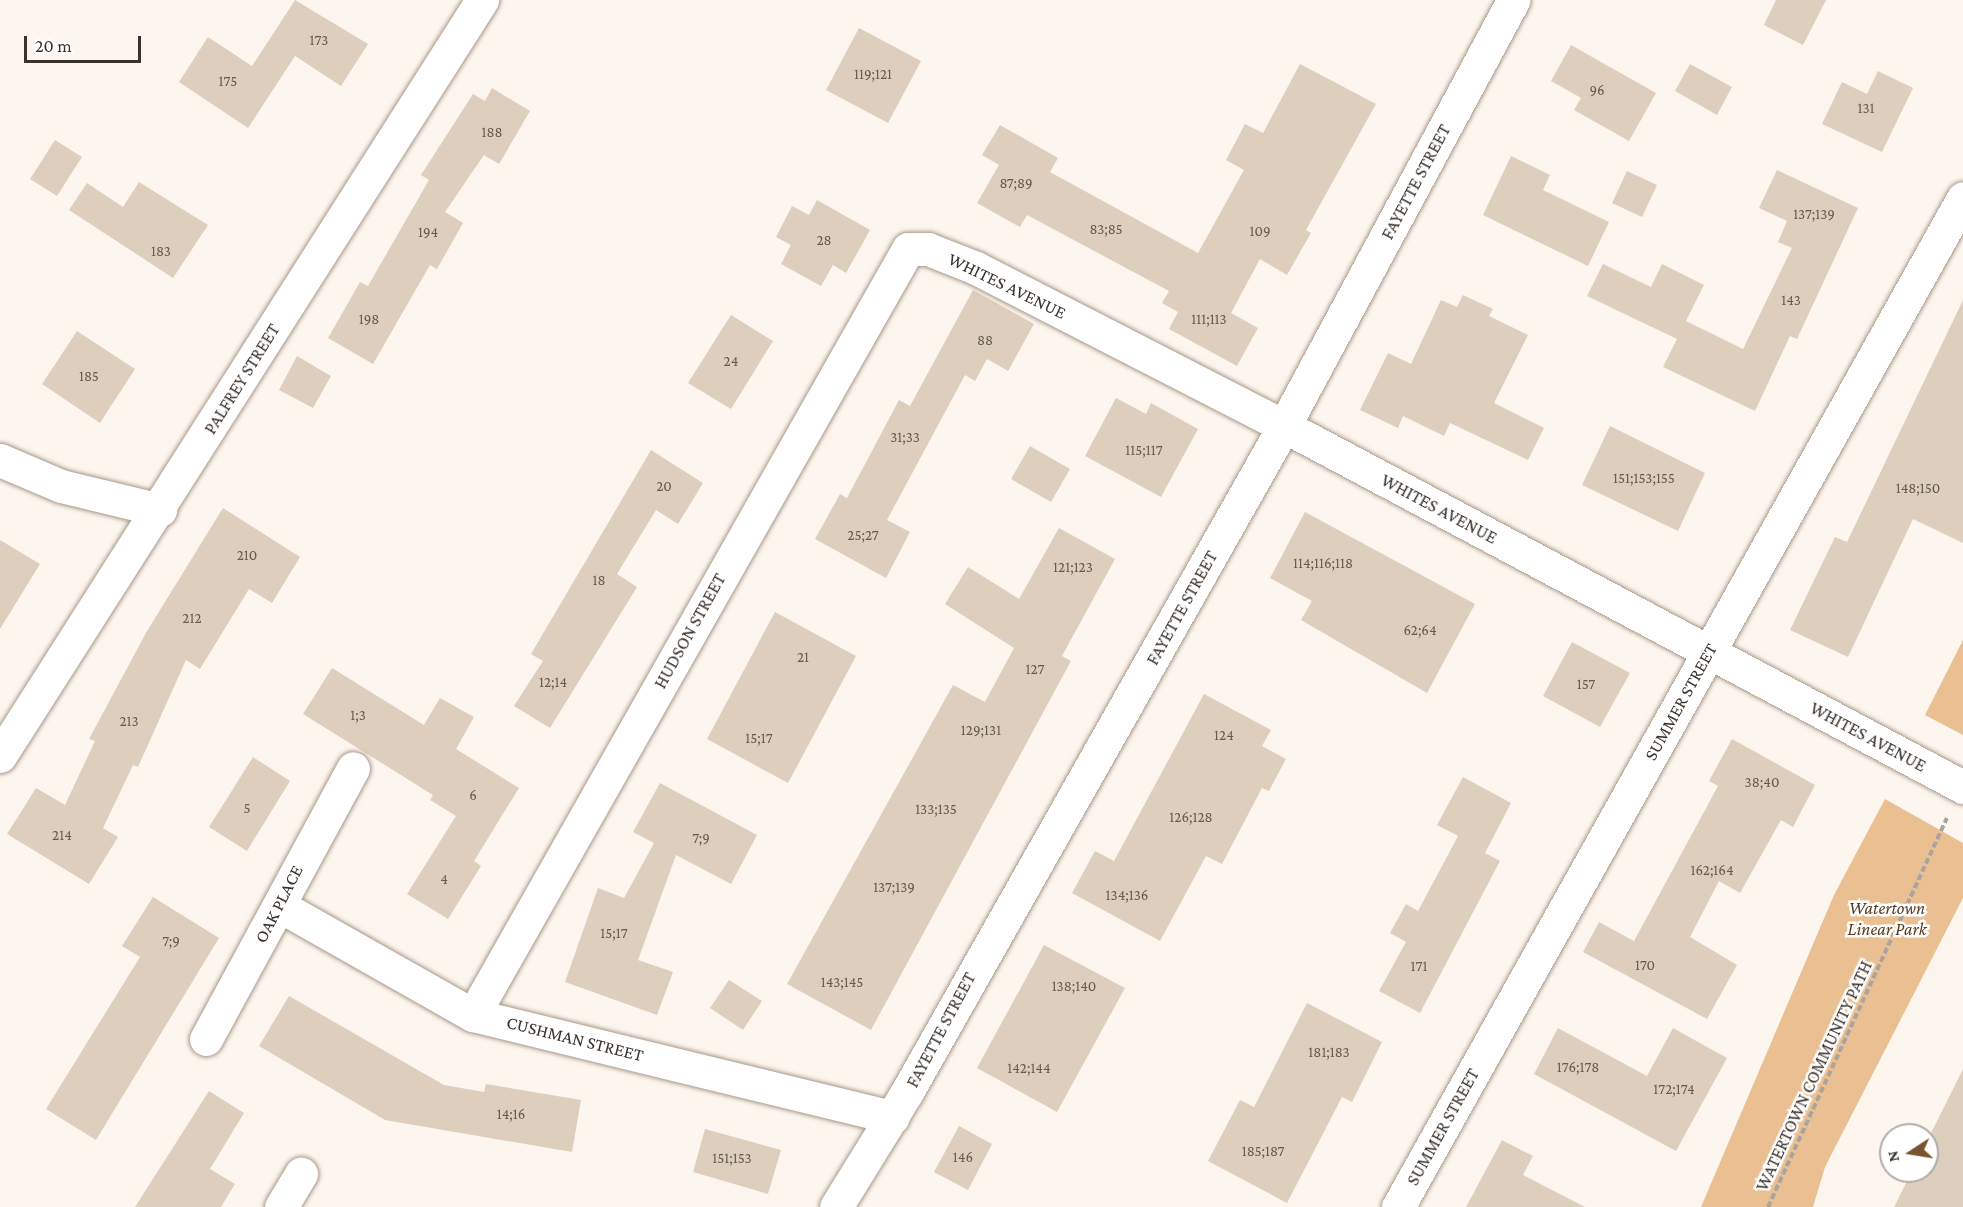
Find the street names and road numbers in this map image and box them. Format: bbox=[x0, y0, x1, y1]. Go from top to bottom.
street label: FAYETTE STREET bbox=[1377, 121, 1455, 243]
street label: WHITES AVENUE bbox=[945, 248, 1069, 324]
street label: PALFREY STREET bbox=[199, 320, 285, 438]
street label: WHITES AVENUE bbox=[1377, 469, 1501, 549]
street label: FAYETTE STREET bbox=[1142, 547, 1222, 669]
street label: HUDSON STREET bbox=[649, 570, 731, 692]
street label: SUMMER STREET bbox=[1640, 640, 1722, 764]
street label: WHITES AVENUE bbox=[1806, 697, 1930, 777]
street label: OAK PLACE bbox=[250, 861, 308, 947]
street label: WATERTOWN COMMUNITY PATH bbox=[1751, 957, 1877, 1195]
street label: FAYETTE STREET bbox=[902, 969, 980, 1091]
street label: CUSHMAN STREET bbox=[504, 1012, 646, 1066]
street label: SUMMER STREET bbox=[1402, 1065, 1484, 1189]

